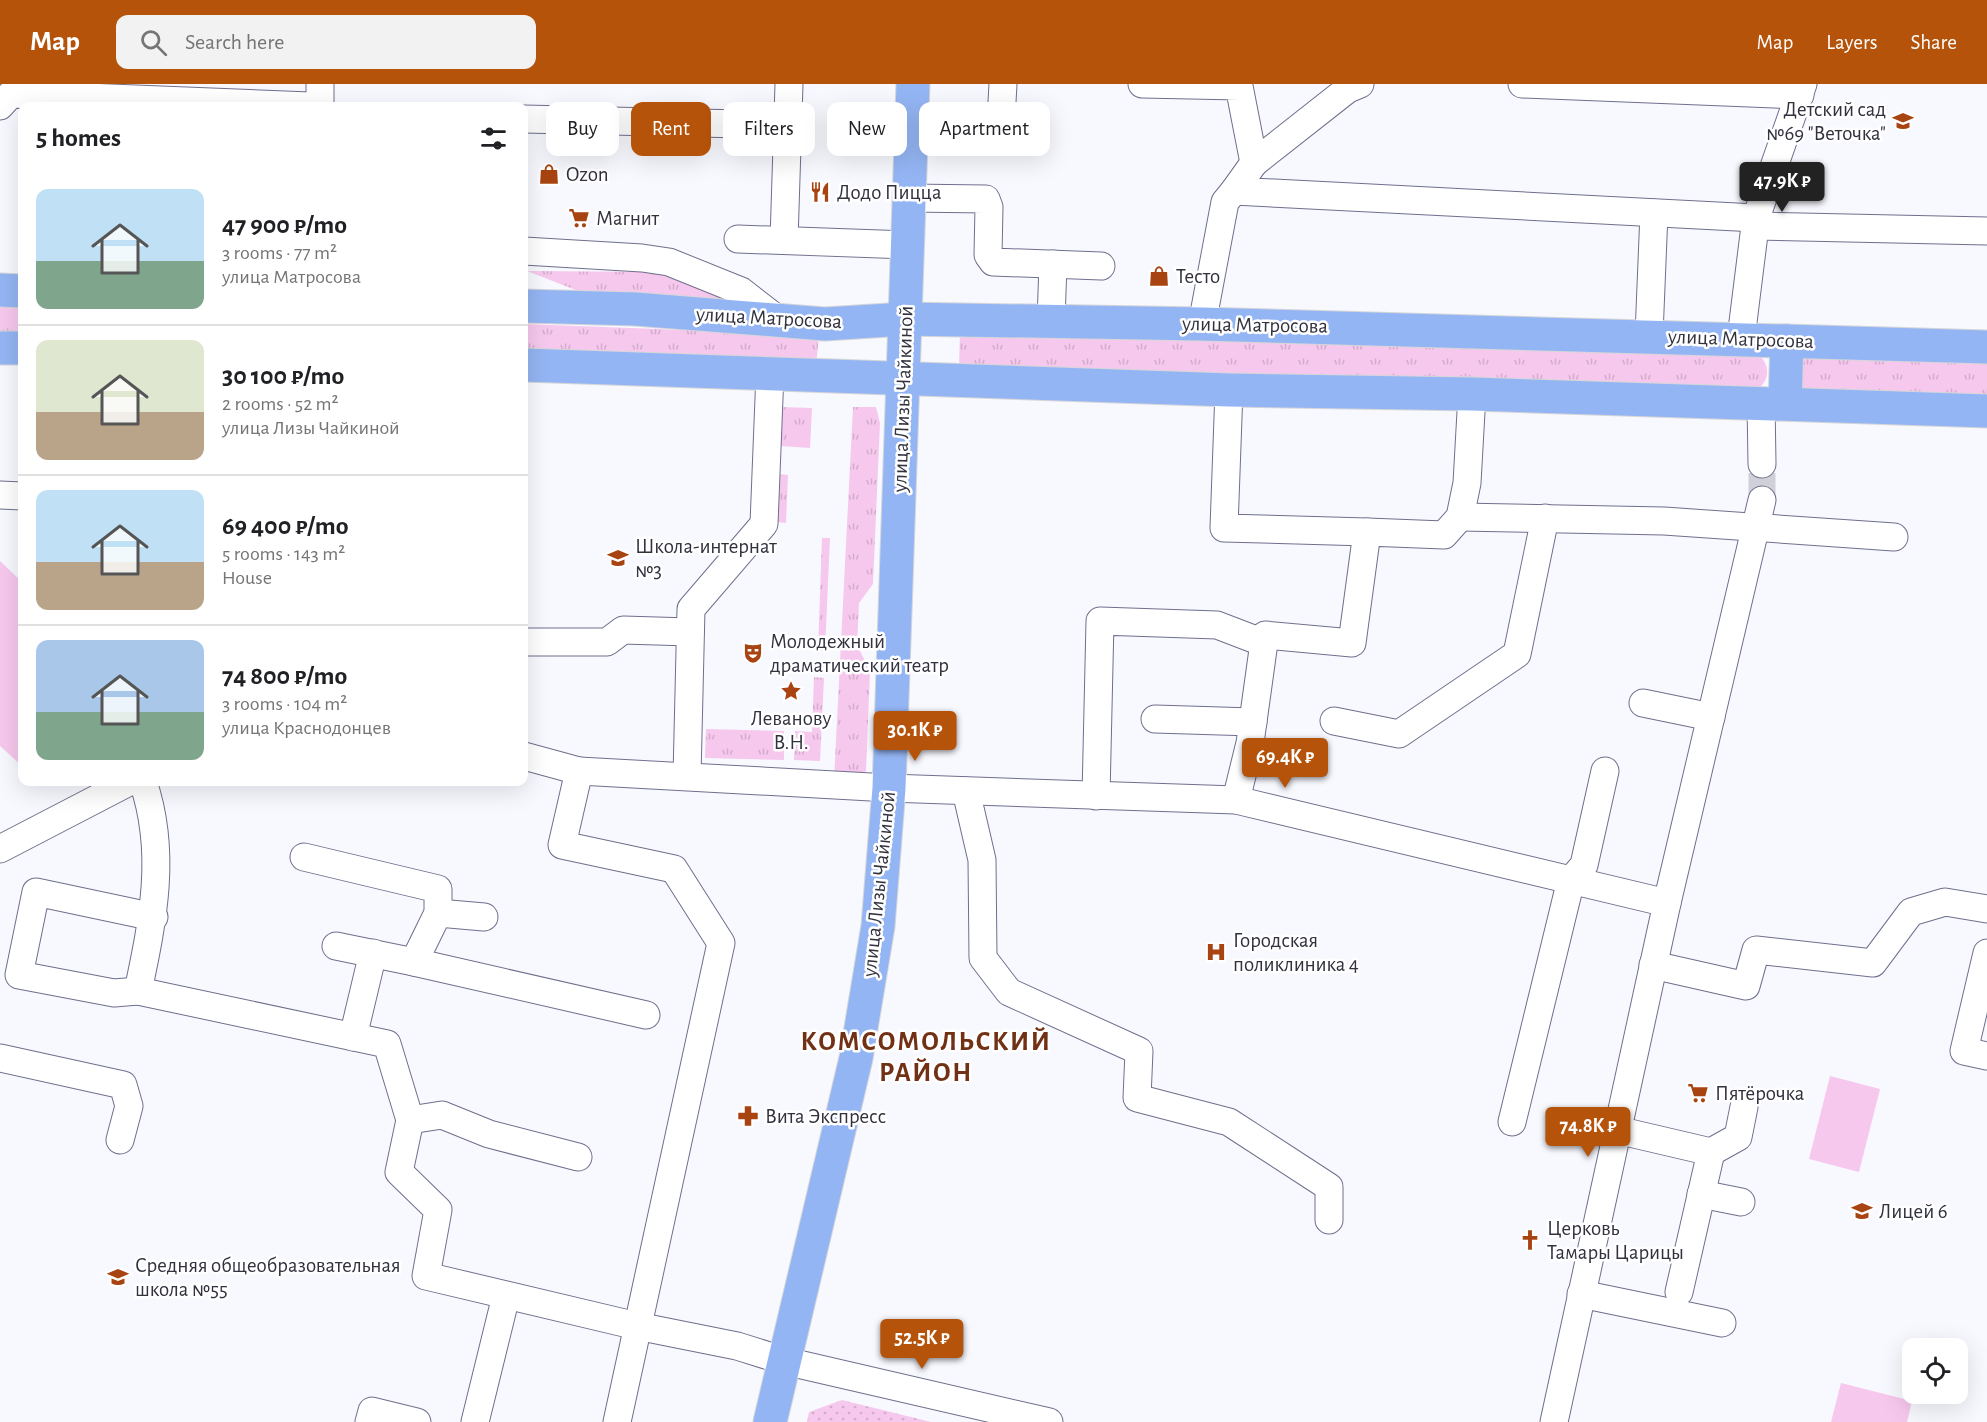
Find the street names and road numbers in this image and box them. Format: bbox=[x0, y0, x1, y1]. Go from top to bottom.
street label: улица Матросова bbox=[695, 304, 843, 332]
street label: улица Лизы Чайкиной bbox=[889, 305, 917, 494]
street label: улица Матросова bbox=[1181, 313, 1329, 337]
street label: улица Матросова bbox=[1667, 326, 1815, 352]
street label: улица Лизы Чайкиной bbox=[859, 790, 899, 979]

